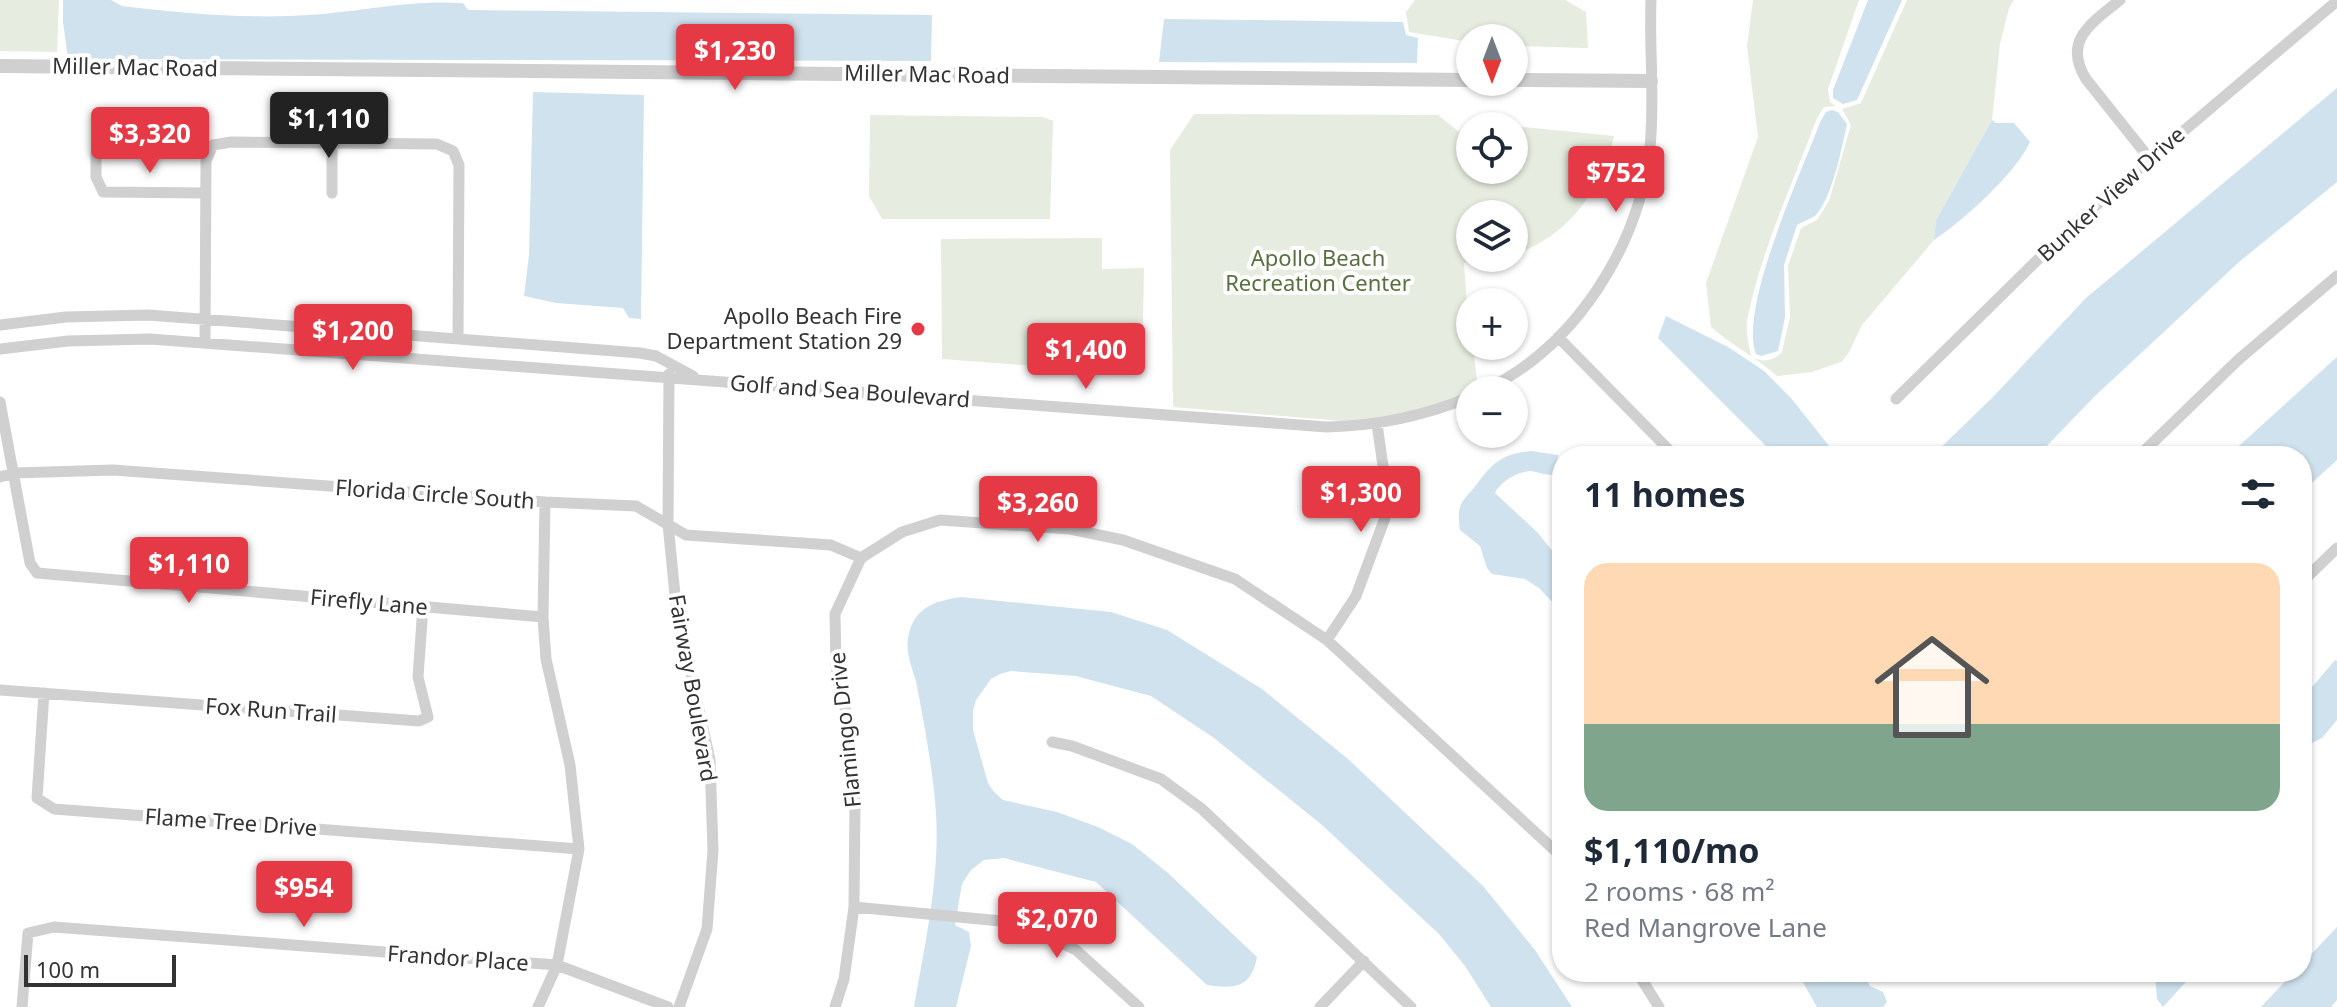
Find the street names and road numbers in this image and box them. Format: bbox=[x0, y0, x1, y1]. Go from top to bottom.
street label: Miller Mac Road bbox=[52, 50, 218, 82]
street label: Miller Mac Road bbox=[844, 57, 1010, 89]
street label: Bunker View Drive bbox=[2030, 119, 2190, 268]
street label: Golf and Sea Boulevard bbox=[729, 367, 971, 413]
street label: Florida Circle South bbox=[334, 471, 536, 515]
street label: Firefly Lane bbox=[309, 581, 429, 621]
street label: Fairway Boulevard bbox=[663, 592, 725, 784]
street label: Flamingo Drive bbox=[821, 651, 867, 809]
street label: Fox Run Trail bbox=[204, 689, 338, 729]
street label: Flame Tree Drive bbox=[144, 800, 318, 842]
street label: Frandor Place bbox=[386, 937, 530, 977]

